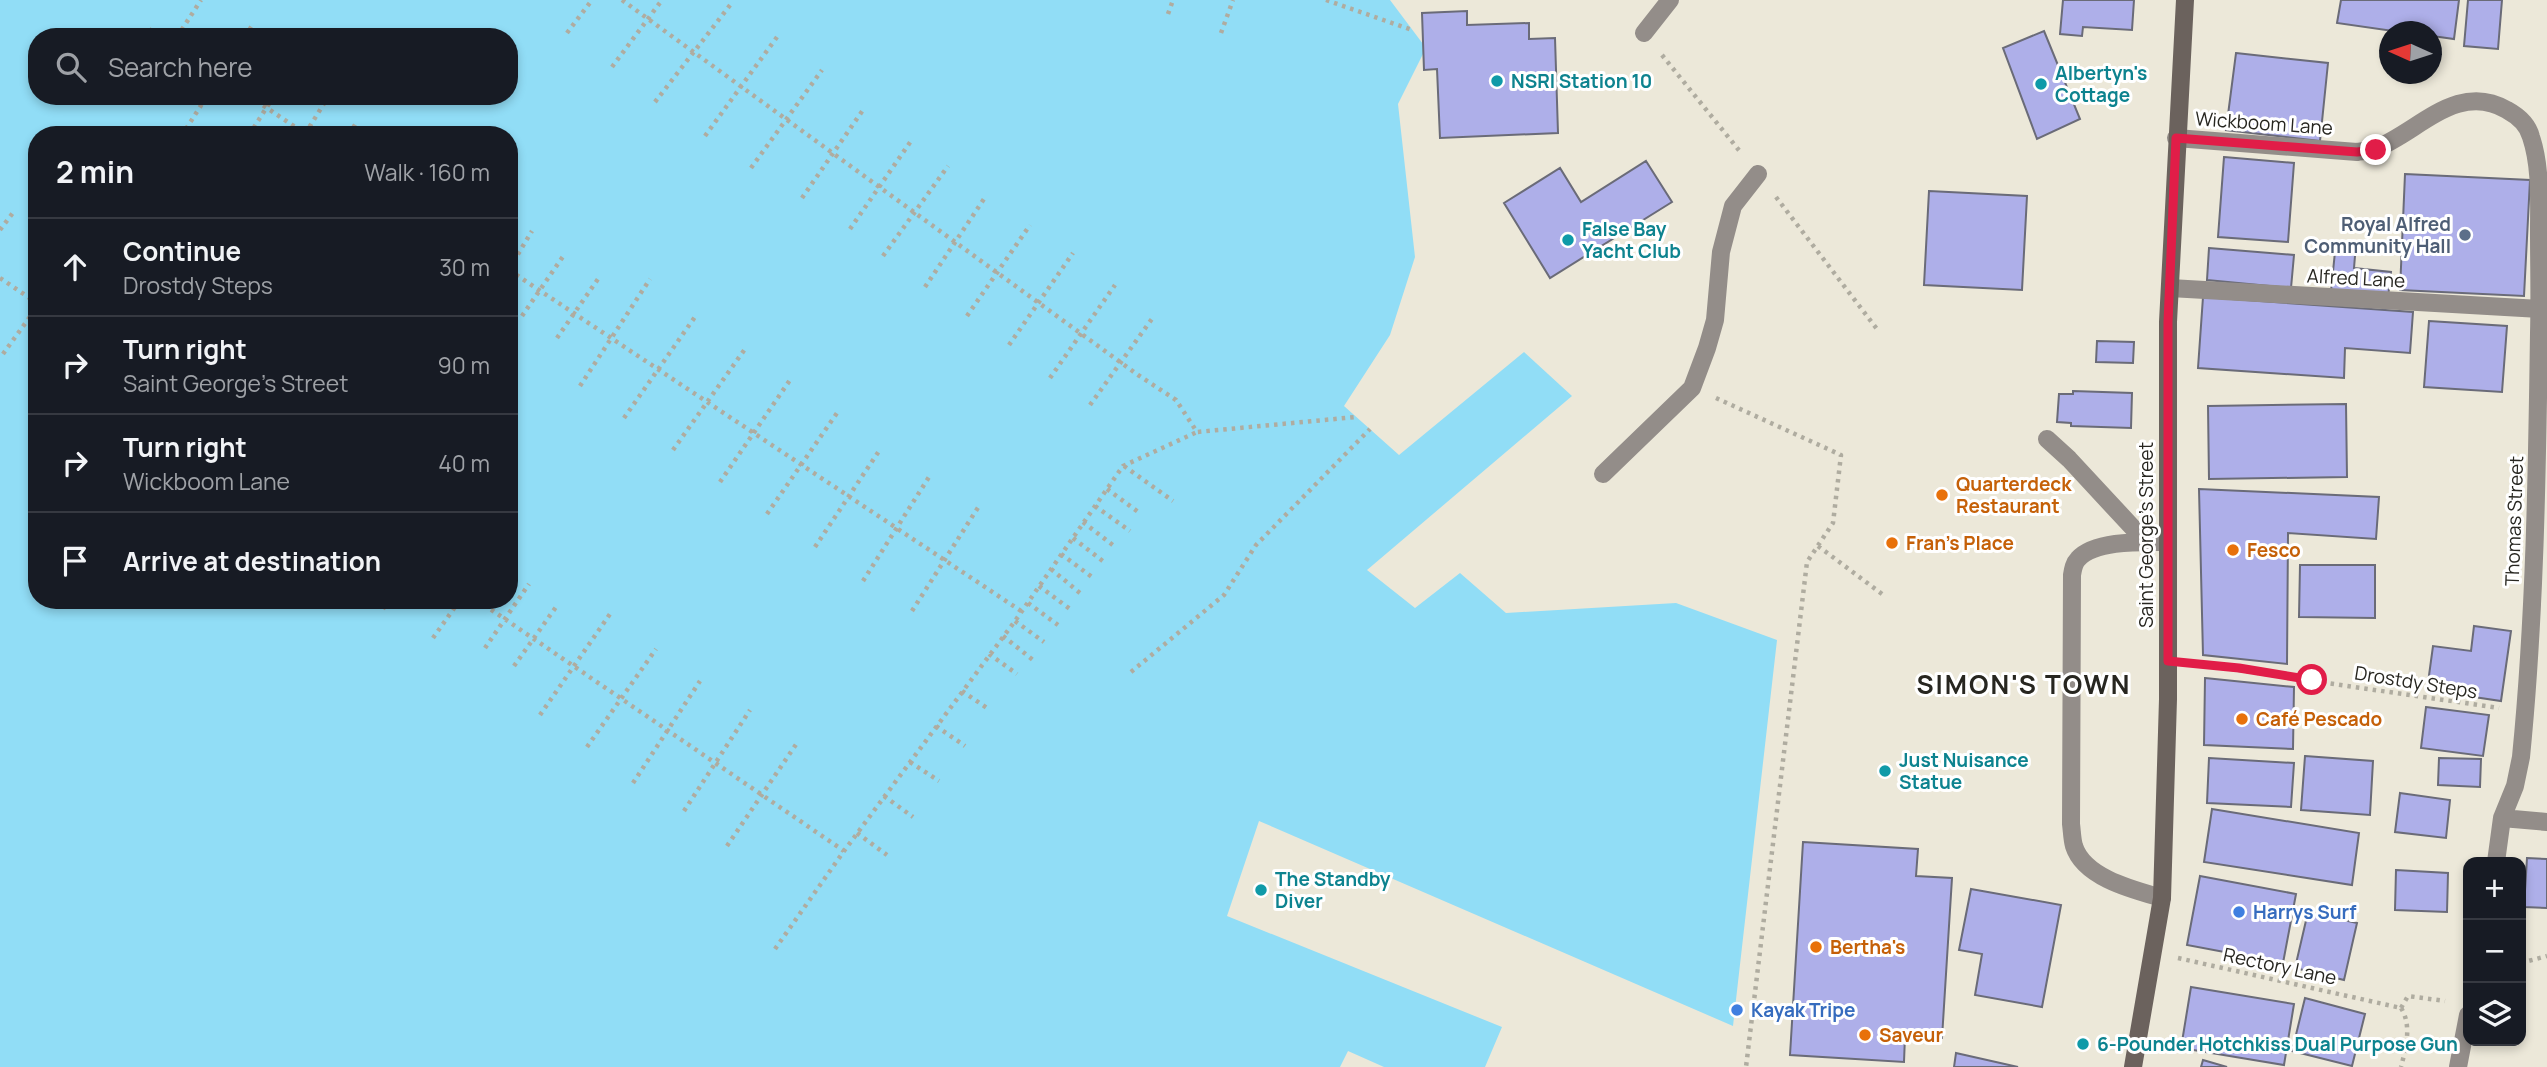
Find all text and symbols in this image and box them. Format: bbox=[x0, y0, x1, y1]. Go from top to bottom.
north arrow bbox=[2379, 21, 2442, 84]
search box bbox=[28, 28, 518, 105]
icon: search bbox=[52, 48, 90, 86]
text: Search here bbox=[108, 49, 253, 85]
place label: Albertyn's Cottage bbox=[2055, 60, 2147, 108]
place label: NSRI Station 10 bbox=[1511, 68, 1652, 94]
marker: NSRI Station 10 bbox=[1489, 73, 1505, 89]
marker: Albertyn's Cottage bbox=[2033, 76, 2049, 92]
street label: Wickboom Lane bbox=[2194, 105, 2334, 141]
route end bbox=[2360, 134, 2391, 165]
text: 2 min bbox=[56, 151, 134, 192]
text: Walk · 160 m bbox=[364, 156, 490, 188]
place label: Royal Alfred Community Hall bbox=[2304, 211, 2451, 259]
place label: False Bay Yacht Club bbox=[1582, 216, 1681, 264]
marker: Royal Alfred Community Hall bbox=[2457, 227, 2473, 243]
marker: False Bay Yacht Club bbox=[1560, 232, 1576, 248]
text: Continue bbox=[123, 233, 241, 269]
icon: ahead bbox=[56, 248, 94, 286]
text: 30 m bbox=[439, 251, 490, 283]
street label: Alfred Lane bbox=[2306, 262, 2406, 294]
text: Drostdy Steps bbox=[123, 269, 273, 301]
text: Turn right bbox=[123, 331, 247, 367]
icon: right bbox=[56, 346, 94, 384]
text: 90 m bbox=[438, 349, 490, 381]
text: Saint George's Street bbox=[123, 367, 348, 399]
text: Turn right bbox=[123, 429, 247, 465]
street label: Saint George's Street bbox=[2133, 442, 2159, 628]
icon: right bbox=[56, 444, 94, 482]
text: 40 m bbox=[438, 447, 490, 479]
street label: Thomas Street bbox=[2499, 456, 2529, 586]
text: Wickboom Lane bbox=[123, 465, 290, 497]
place label: Quarterdeck Restaurant bbox=[1956, 471, 2072, 519]
marker: Quarterdeck Restaurant bbox=[1934, 487, 1950, 503]
place label: Fran's Place bbox=[1906, 530, 2014, 556]
marker: Fran's Place bbox=[1884, 535, 1900, 551]
place label: Fesco bbox=[2247, 537, 2301, 563]
icon: arrive bbox=[56, 542, 94, 580]
marker: Fesco bbox=[2225, 542, 2241, 558]
text: Arrive at destination bbox=[123, 543, 381, 579]
street label: Drostdy Steps bbox=[2353, 659, 2479, 705]
route start bbox=[2296, 664, 2327, 695]
district label: SIMON'S TOWN bbox=[1916, 666, 2132, 702]
place label: Café Pescado bbox=[2256, 706, 2382, 732]
marker: Café Pescado bbox=[2234, 711, 2250, 727]
place label: Just Nuisance Statue bbox=[1899, 747, 2029, 795]
marker: Just Nuisance Statue bbox=[1877, 763, 1893, 779]
map controls bbox=[2463, 857, 2526, 1046]
button: + bbox=[2463, 857, 2526, 920]
place label: The Standby Diver bbox=[1275, 866, 1391, 914]
marker: The Standby Diver bbox=[1253, 882, 1269, 898]
place label: Harrys Surf bbox=[2253, 899, 2356, 925]
marker: Harrys Surf bbox=[2231, 904, 2247, 920]
button: − bbox=[2463, 920, 2526, 983]
place label: Bertha's bbox=[1830, 934, 1905, 960]
marker: Bertha's bbox=[1808, 939, 1824, 955]
street label: Rectory Lane bbox=[2221, 941, 2339, 991]
button: layers bbox=[2463, 983, 2526, 1046]
place label: Kayak Tripe bbox=[1751, 997, 1856, 1023]
marker: Kayak Tripe bbox=[1729, 1002, 1745, 1018]
place label: Saveur bbox=[1879, 1022, 1944, 1048]
marker: Saveur bbox=[1857, 1027, 1873, 1043]
place label: 6-Pounder Hotchkiss Dual Purpose Gun bbox=[2097, 1031, 2458, 1057]
marker: 6-Pounder Hotchkiss Dual Purpose Gun bbox=[2075, 1036, 2091, 1052]

